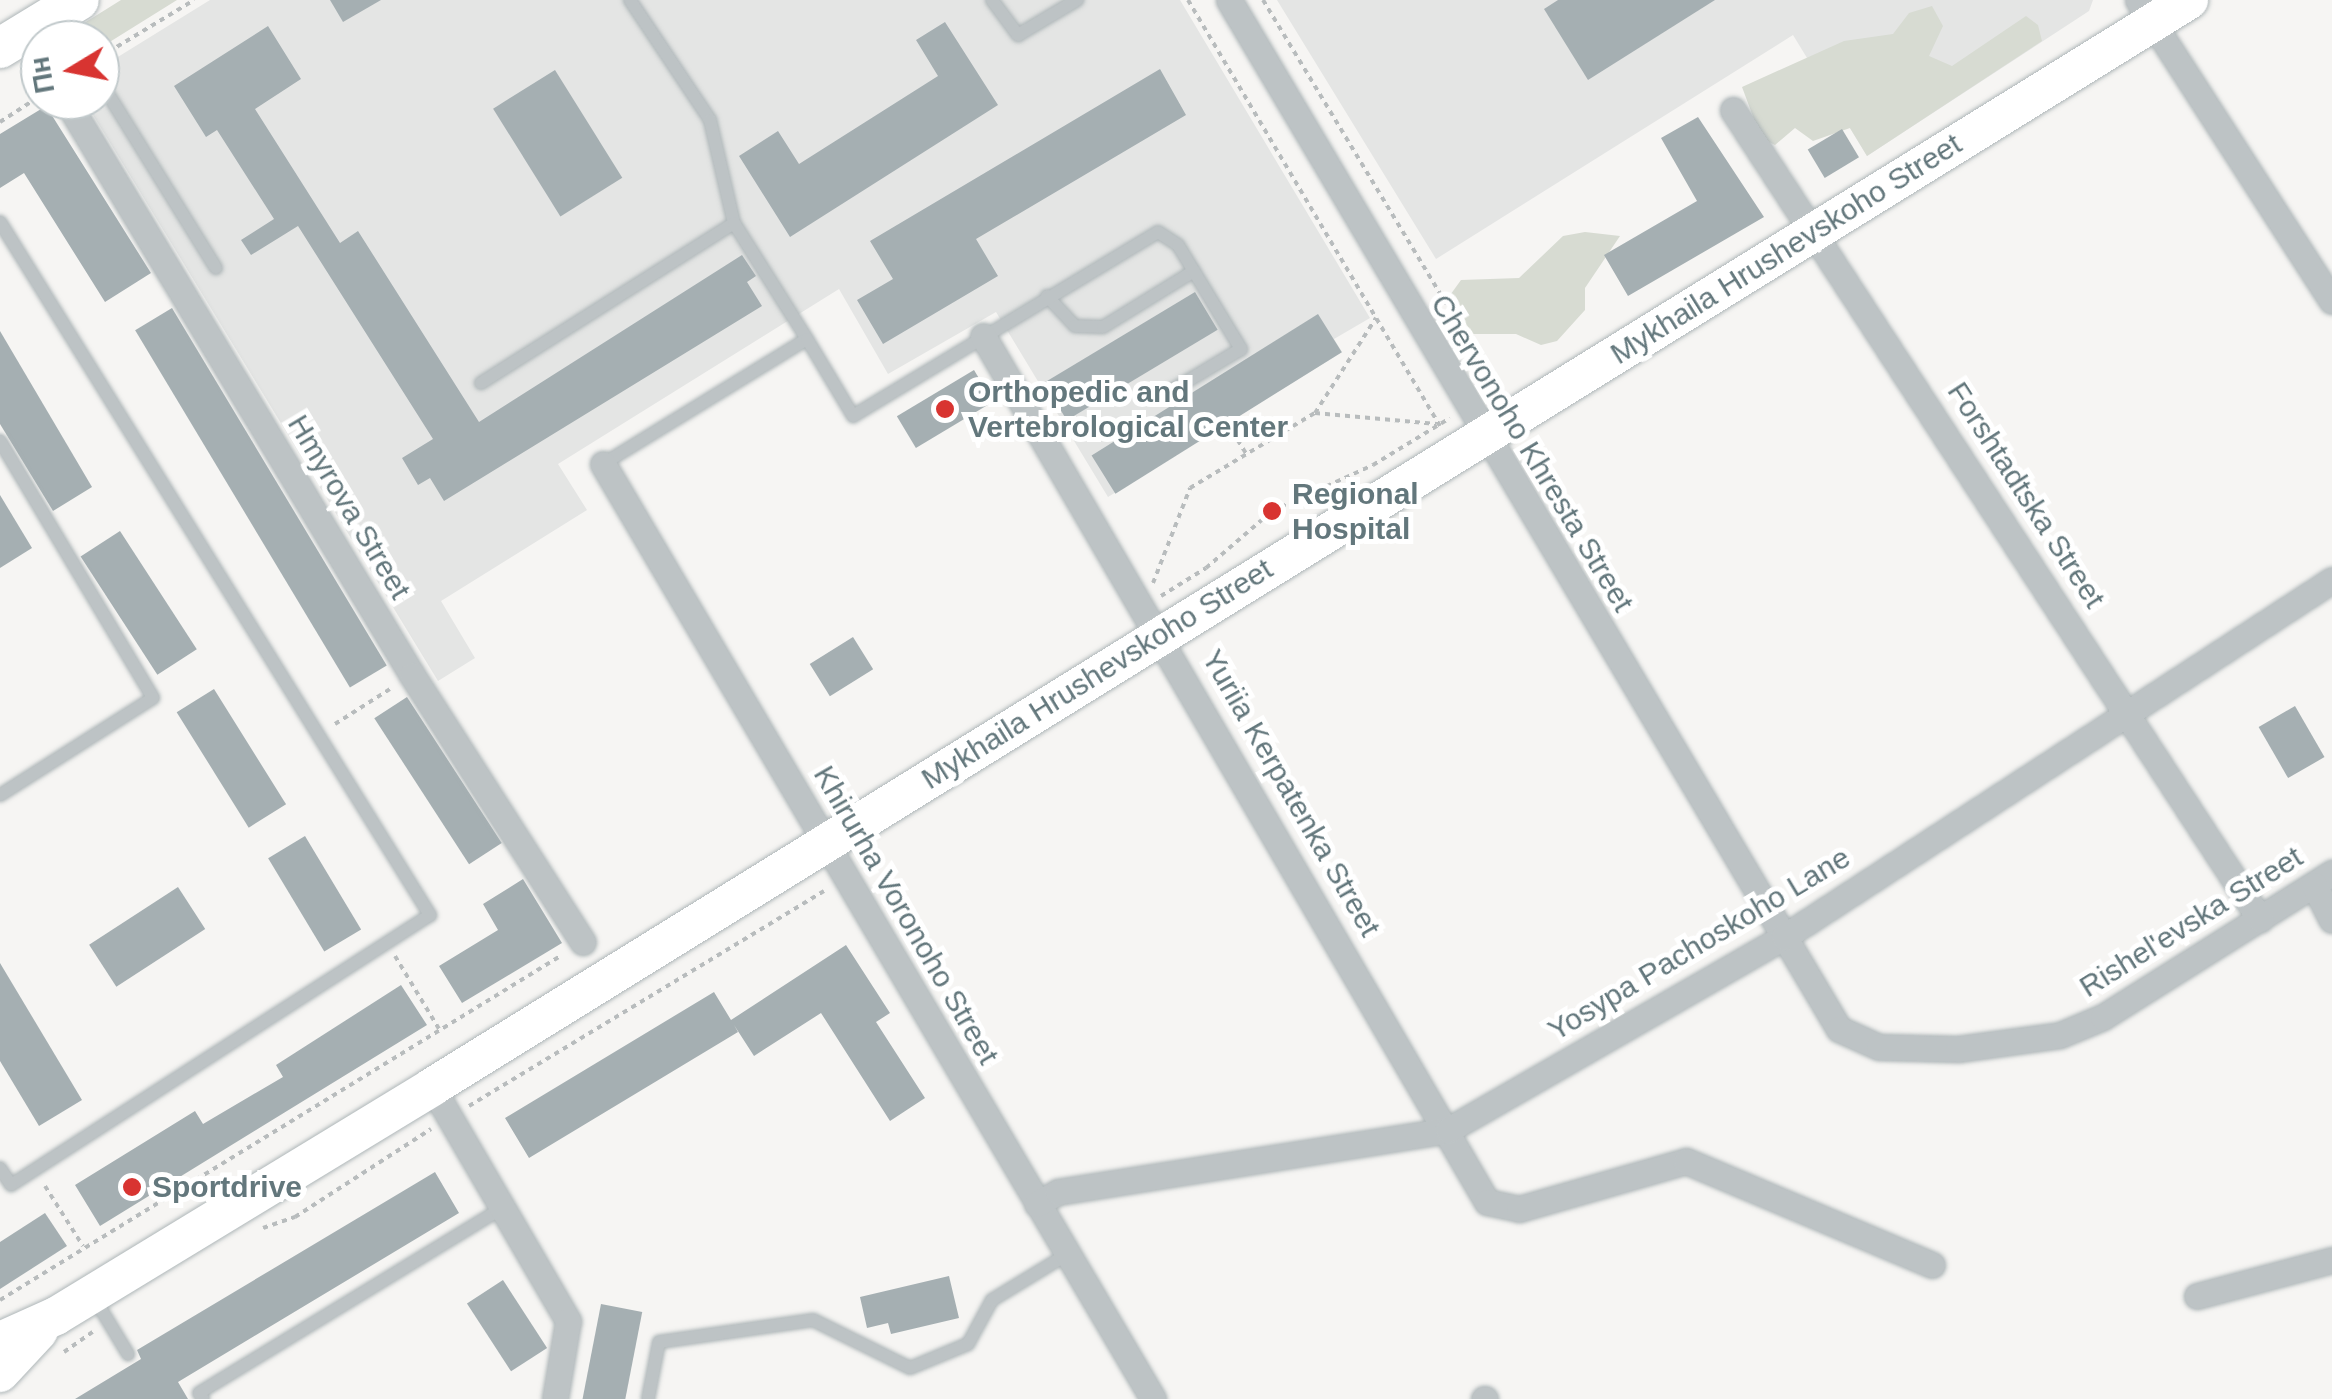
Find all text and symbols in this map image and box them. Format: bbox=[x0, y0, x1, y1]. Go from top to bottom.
north arrow bbox=[20, 20, 120, 120]
text: Пн bbox=[23, 54, 60, 96]
street label: Mykhaila Hrushevskoho Street bbox=[1604, 126, 1968, 372]
street label: Chervonoho Khresta Street bbox=[1423, 288, 1641, 618]
place label: Orthopedic and Vertebrological Center bbox=[968, 374, 1288, 444]
street label: Forshtadtska Street bbox=[1940, 375, 2112, 615]
marker: Orthopedic and Vertebrological Center bbox=[932, 396, 958, 422]
street label: Hmyrova Street bbox=[280, 408, 418, 606]
place label: Regional Hospital bbox=[1292, 476, 1419, 546]
marker: Regional Hospital bbox=[1261, 500, 1283, 522]
street label: Mykhaila Hrushevskoho Street bbox=[915, 551, 1279, 797]
street label: Yuriia Kerpatenka Street bbox=[1194, 643, 1388, 943]
street label: Khirurha Voronoho Street bbox=[806, 759, 1006, 1071]
street label: Rishel'evska Street bbox=[2073, 839, 2309, 1005]
street label: Yosypa Pachoskoho Lane bbox=[1542, 840, 1856, 1048]
place label: Sportdrive bbox=[152, 1169, 302, 1205]
marker: Sportdrive bbox=[121, 1176, 143, 1198]

